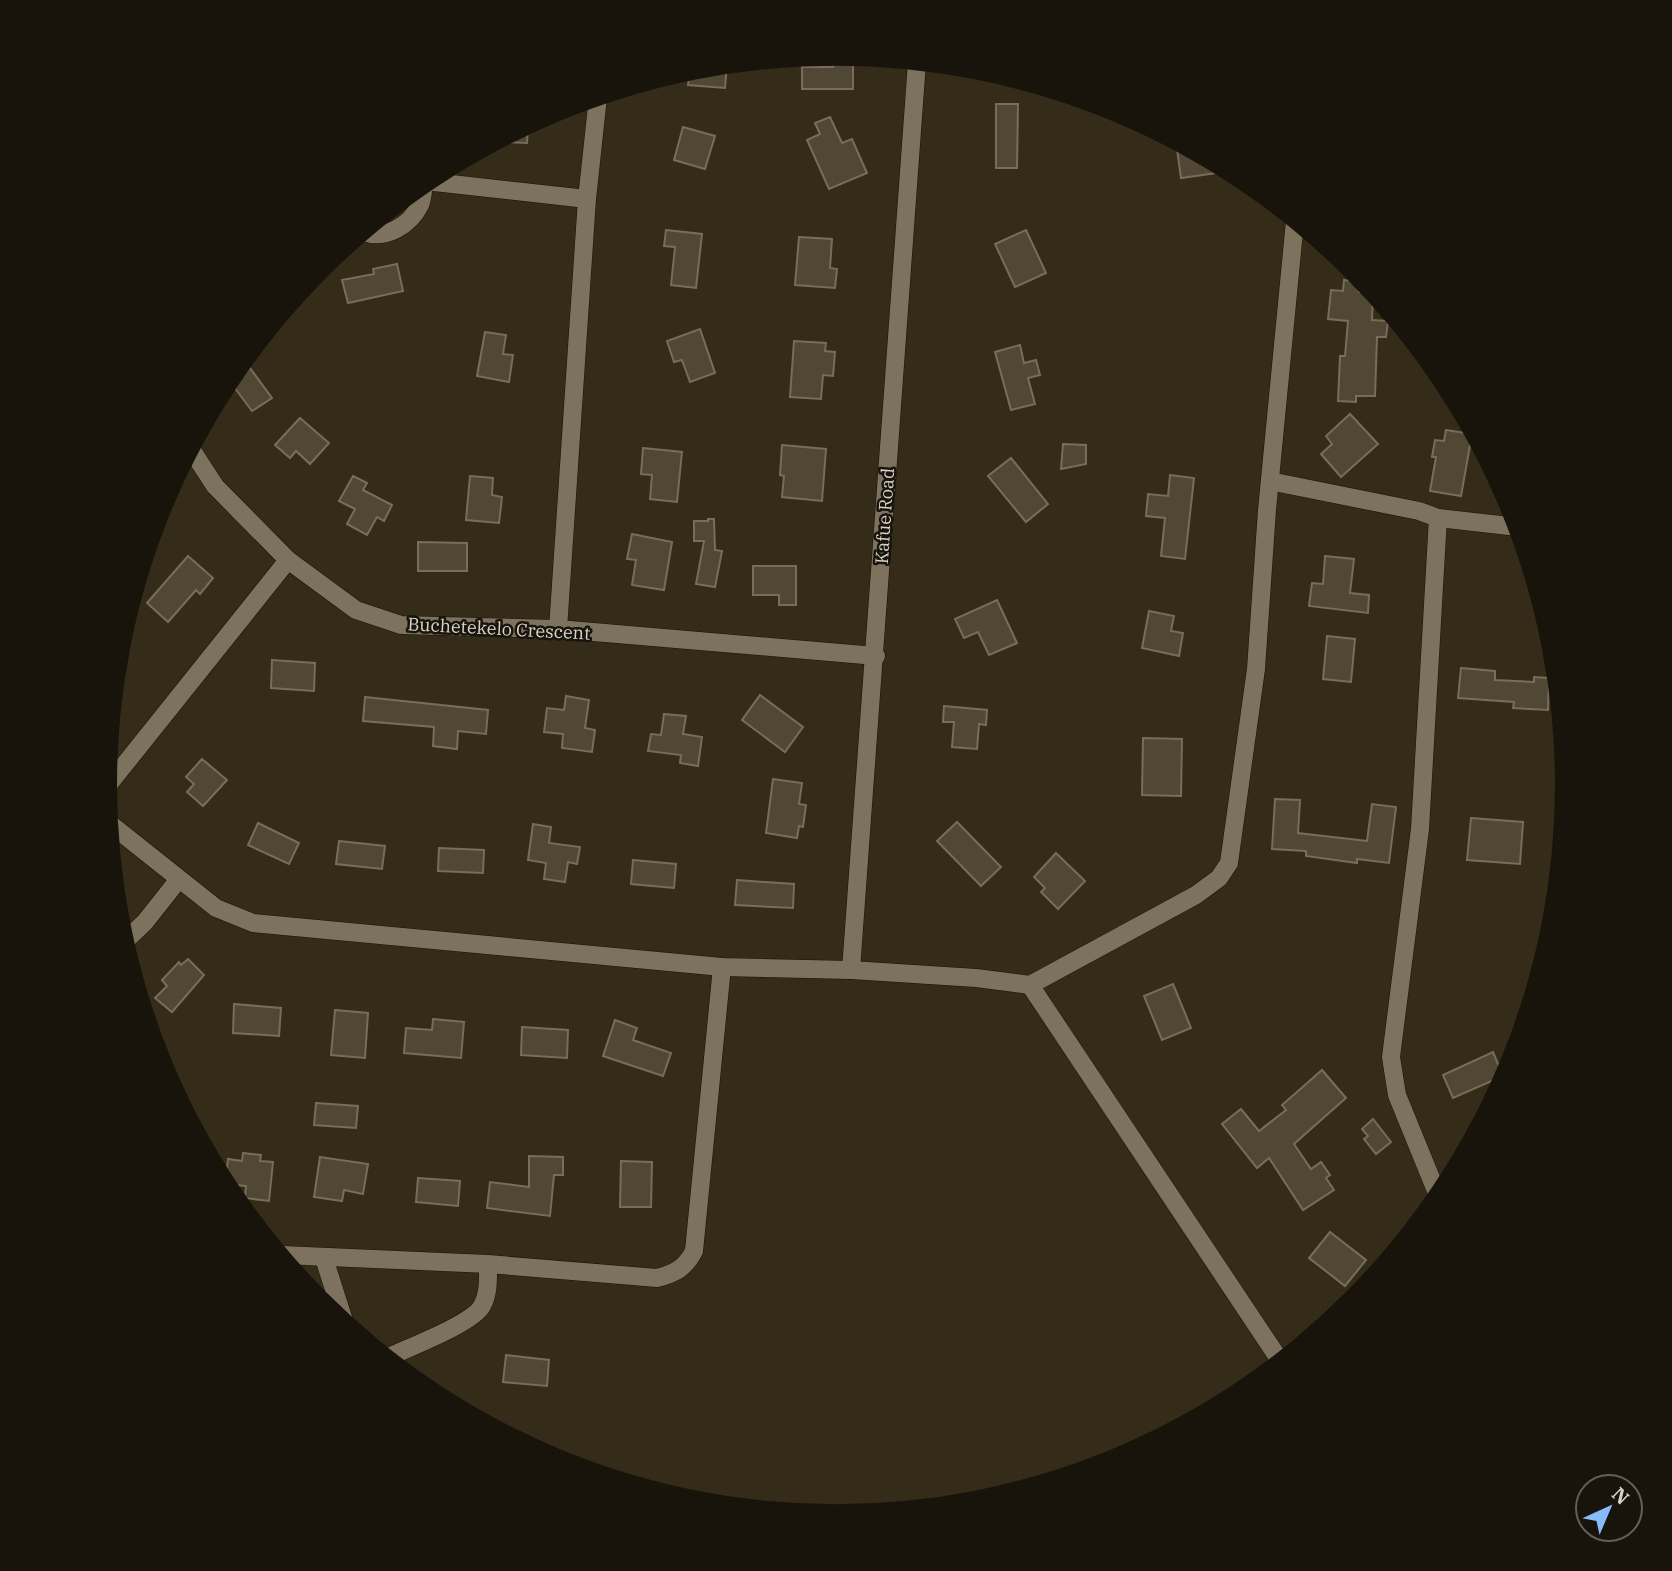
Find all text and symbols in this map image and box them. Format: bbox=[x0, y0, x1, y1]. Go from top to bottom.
street label: Kafue Road bbox=[870, 467, 899, 565]
street label: Buchetekelo Crescent bbox=[407, 612, 591, 645]
north arrow bbox=[1574, 1473, 1644, 1543]
text: N bbox=[1607, 1482, 1635, 1510]

